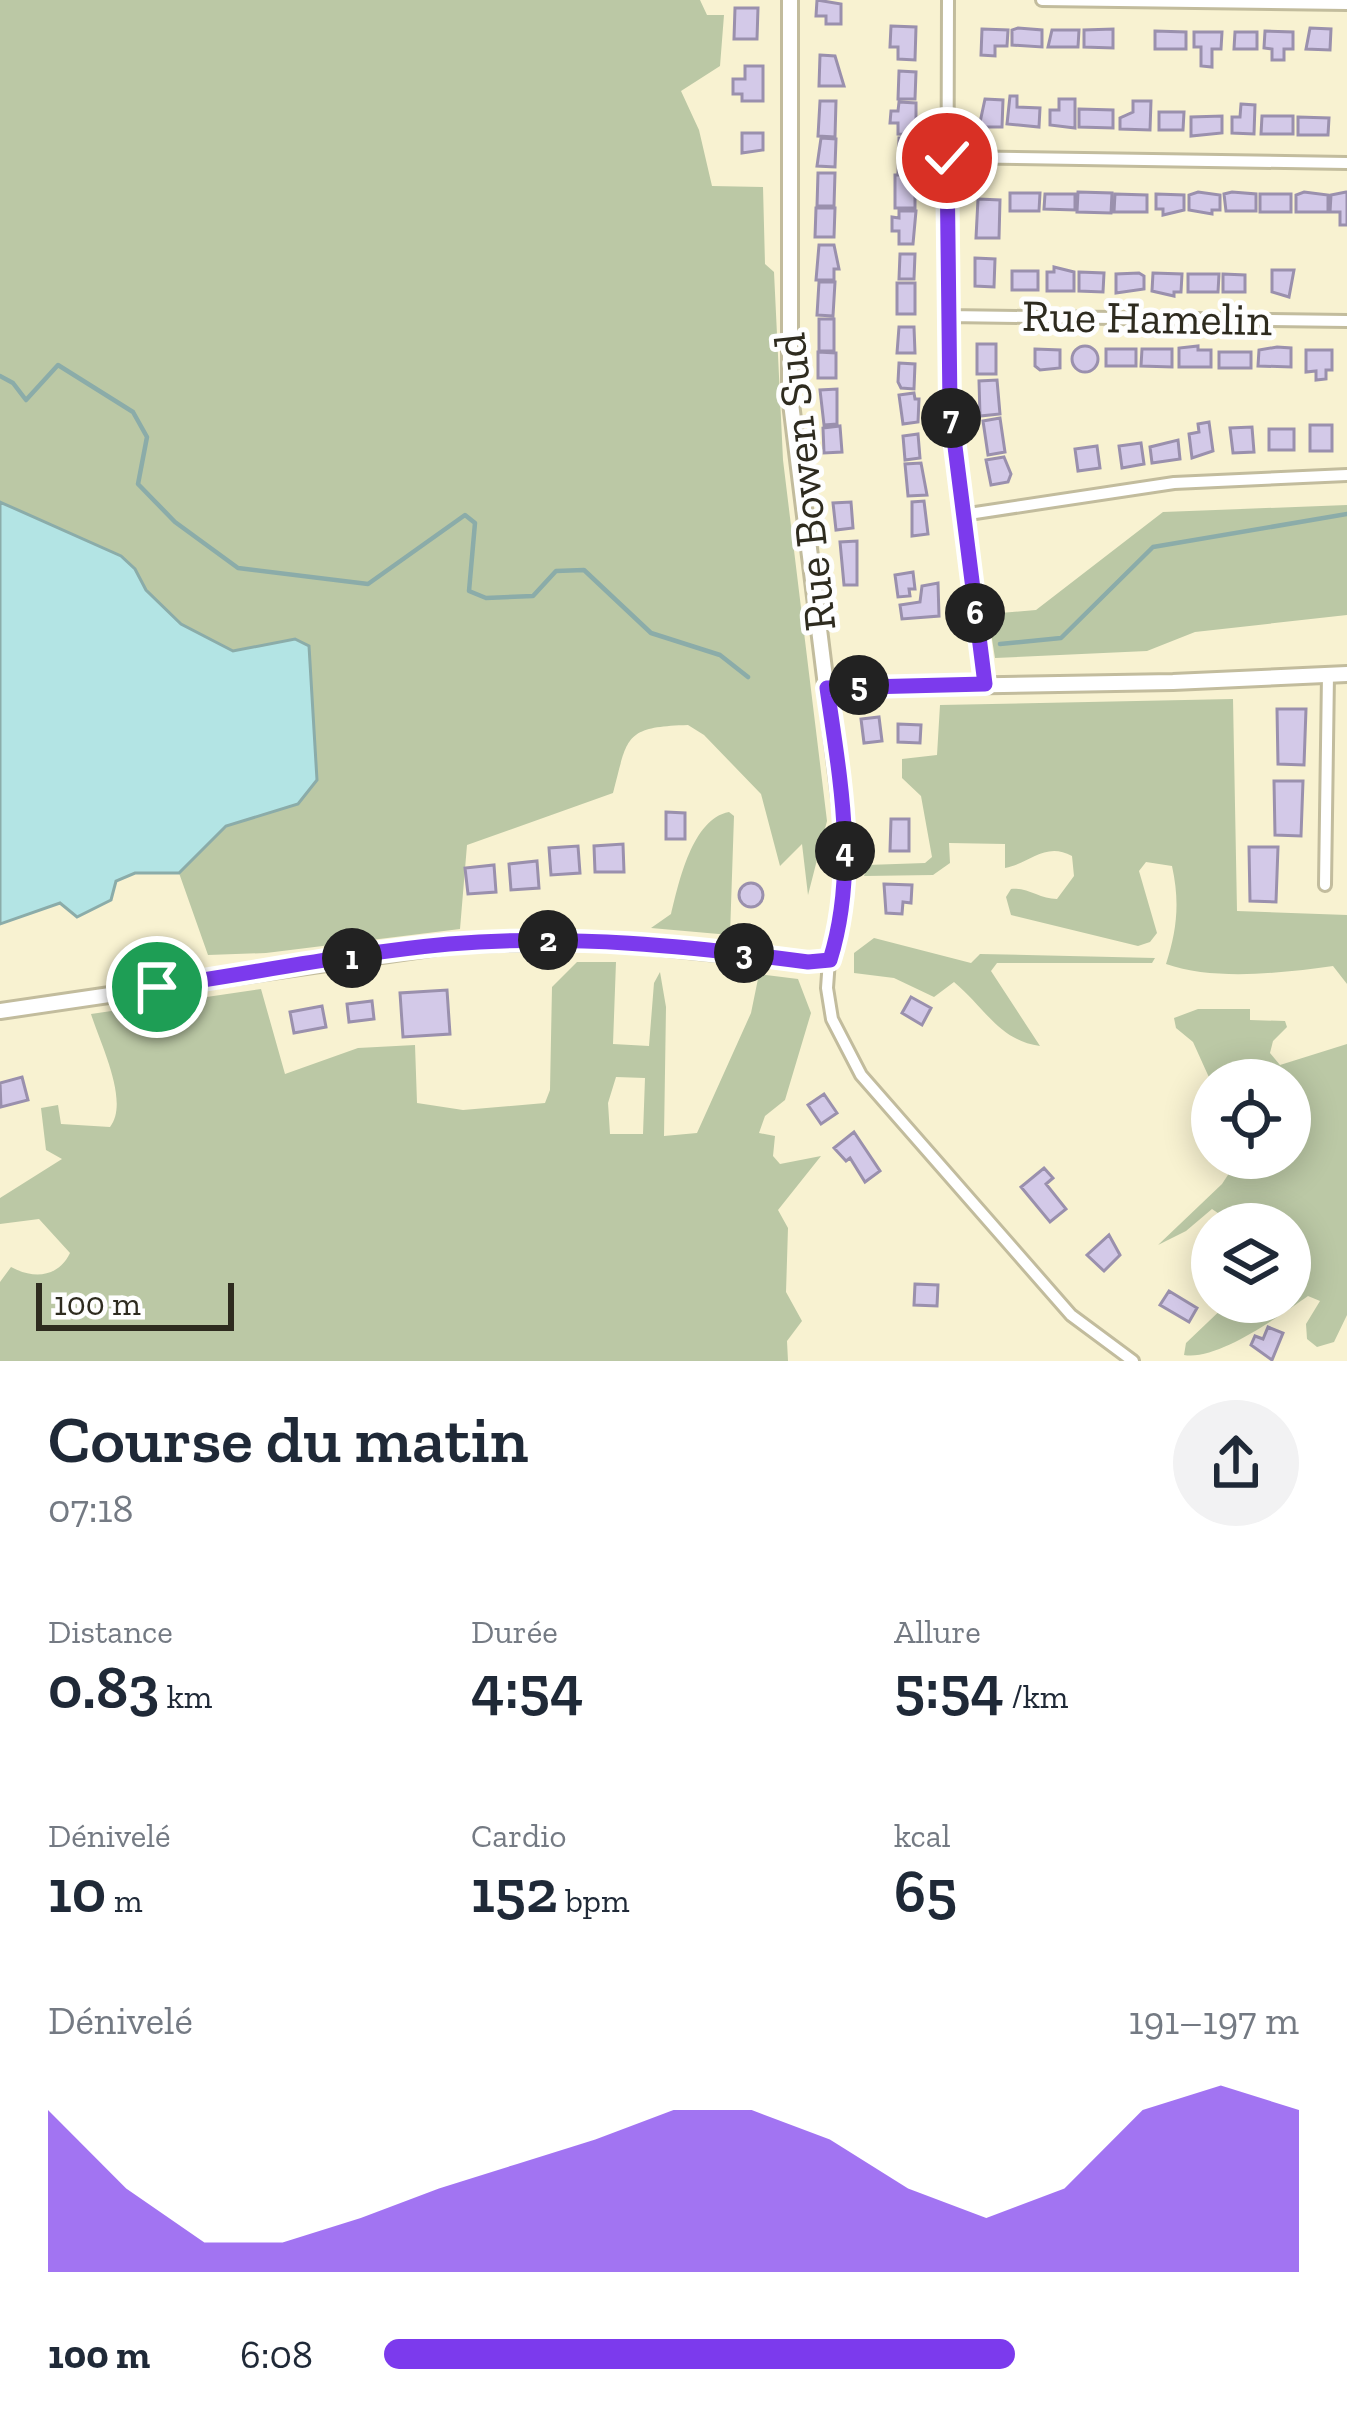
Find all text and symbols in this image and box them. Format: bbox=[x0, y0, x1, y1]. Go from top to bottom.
pin bbox=[896, 107, 998, 209]
icon: check bbox=[914, 125, 980, 191]
street label: Rue Hamelin bbox=[1022, 289, 1273, 347]
street label: Rue Bowen Sud bbox=[762, 330, 847, 634]
pin: 7 bbox=[921, 388, 981, 448]
text: 7 bbox=[943, 398, 959, 437]
pin: 6 bbox=[945, 583, 1005, 643]
text: 6 bbox=[966, 593, 984, 632]
pin: 5 bbox=[829, 655, 889, 715]
text: 5 bbox=[850, 665, 868, 704]
pin: 4 bbox=[815, 821, 875, 881]
text: 4 bbox=[836, 831, 854, 870]
pin: 2 bbox=[518, 910, 578, 970]
text: 2 bbox=[539, 920, 557, 959]
pin: 3 bbox=[714, 923, 774, 983]
pin: 1 bbox=[322, 928, 382, 988]
text: 3 bbox=[735, 933, 753, 972]
pin bbox=[106, 936, 208, 1038]
text: 1 bbox=[345, 938, 359, 977]
icon: arrive bbox=[124, 954, 190, 1020]
map controls bbox=[1191, 1059, 1311, 1323]
button: locate bbox=[1191, 1059, 1311, 1179]
button: layers bbox=[1191, 1203, 1311, 1323]
scale bar bbox=[36, 1277, 234, 1330]
text: 100 m bbox=[54, 1284, 141, 1323]
text: Course du matin bbox=[48, 1400, 528, 1479]
button: share bbox=[1173, 1400, 1299, 1526]
text: 07:18 bbox=[48, 1485, 134, 1532]
text: Distance bbox=[48, 1612, 173, 1651]
text: Durée bbox=[471, 1612, 558, 1651]
text: Allure bbox=[894, 1612, 981, 1651]
text: 0.83 bbox=[48, 1651, 159, 1723]
text: 4:54 bbox=[471, 1651, 583, 1723]
text: 5:54 bbox=[894, 1651, 1004, 1723]
text: km bbox=[159, 1677, 212, 1716]
text: /km bbox=[1004, 1677, 1068, 1716]
text: Dénivelé bbox=[48, 1816, 171, 1855]
text: Cardio bbox=[471, 1816, 566, 1855]
text: kcal bbox=[894, 1816, 951, 1855]
text: 10 bbox=[48, 1855, 106, 1927]
text: 152 bbox=[471, 1855, 558, 1927]
text: 65 bbox=[894, 1855, 957, 1927]
text: m bbox=[106, 1881, 142, 1920]
text: bpm bbox=[558, 1881, 629, 1920]
text: Dénivelé bbox=[48, 1997, 193, 2044]
text: 191–197 m bbox=[1129, 1997, 1299, 2044]
text: 100 m bbox=[48, 2331, 150, 2378]
text: 6:08 bbox=[240, 2331, 313, 2378]

